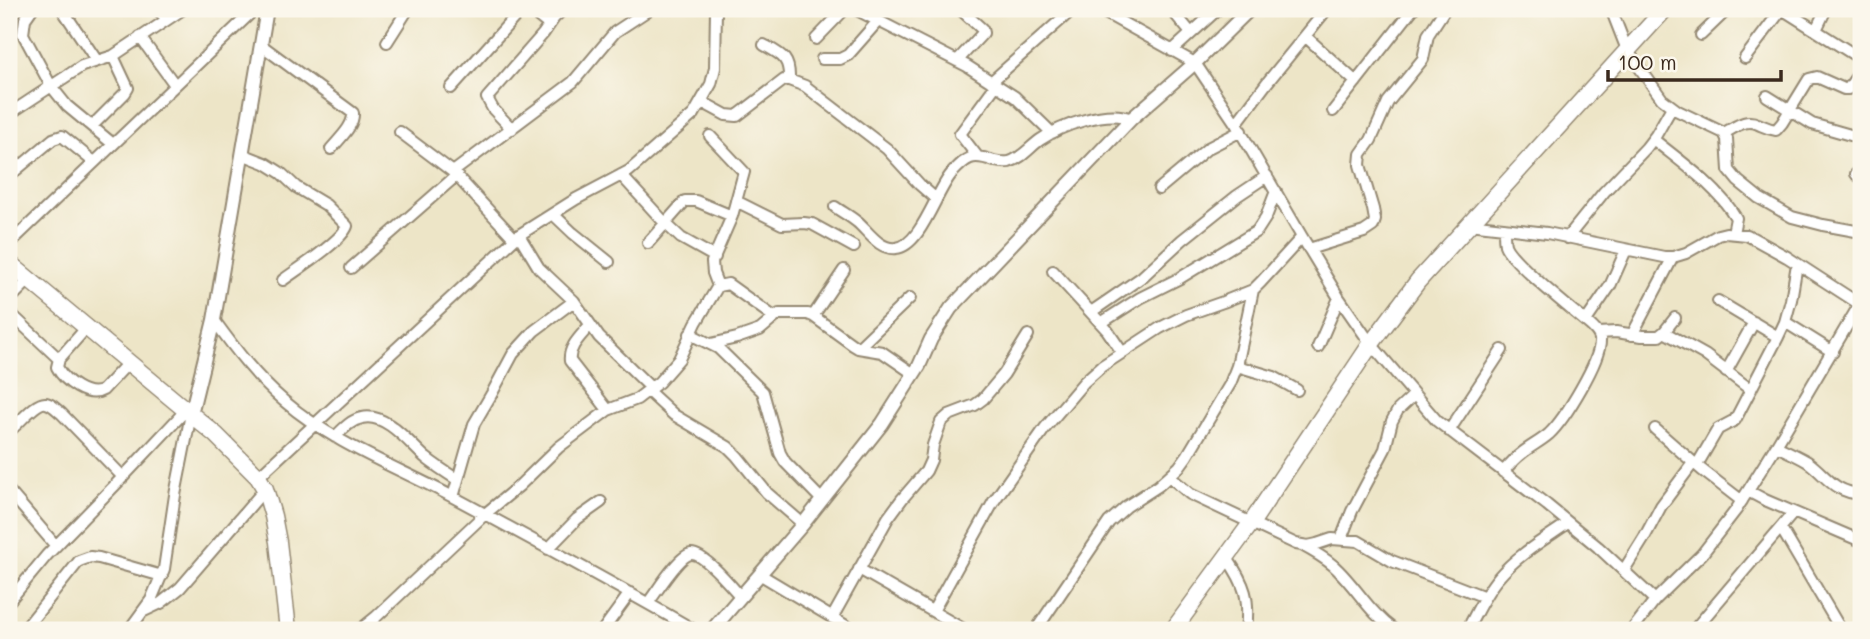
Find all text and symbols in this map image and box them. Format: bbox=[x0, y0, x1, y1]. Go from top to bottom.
scale bar bbox=[1608, 38, 1781, 82]
text: 100 m bbox=[1618, 48, 1677, 75]

